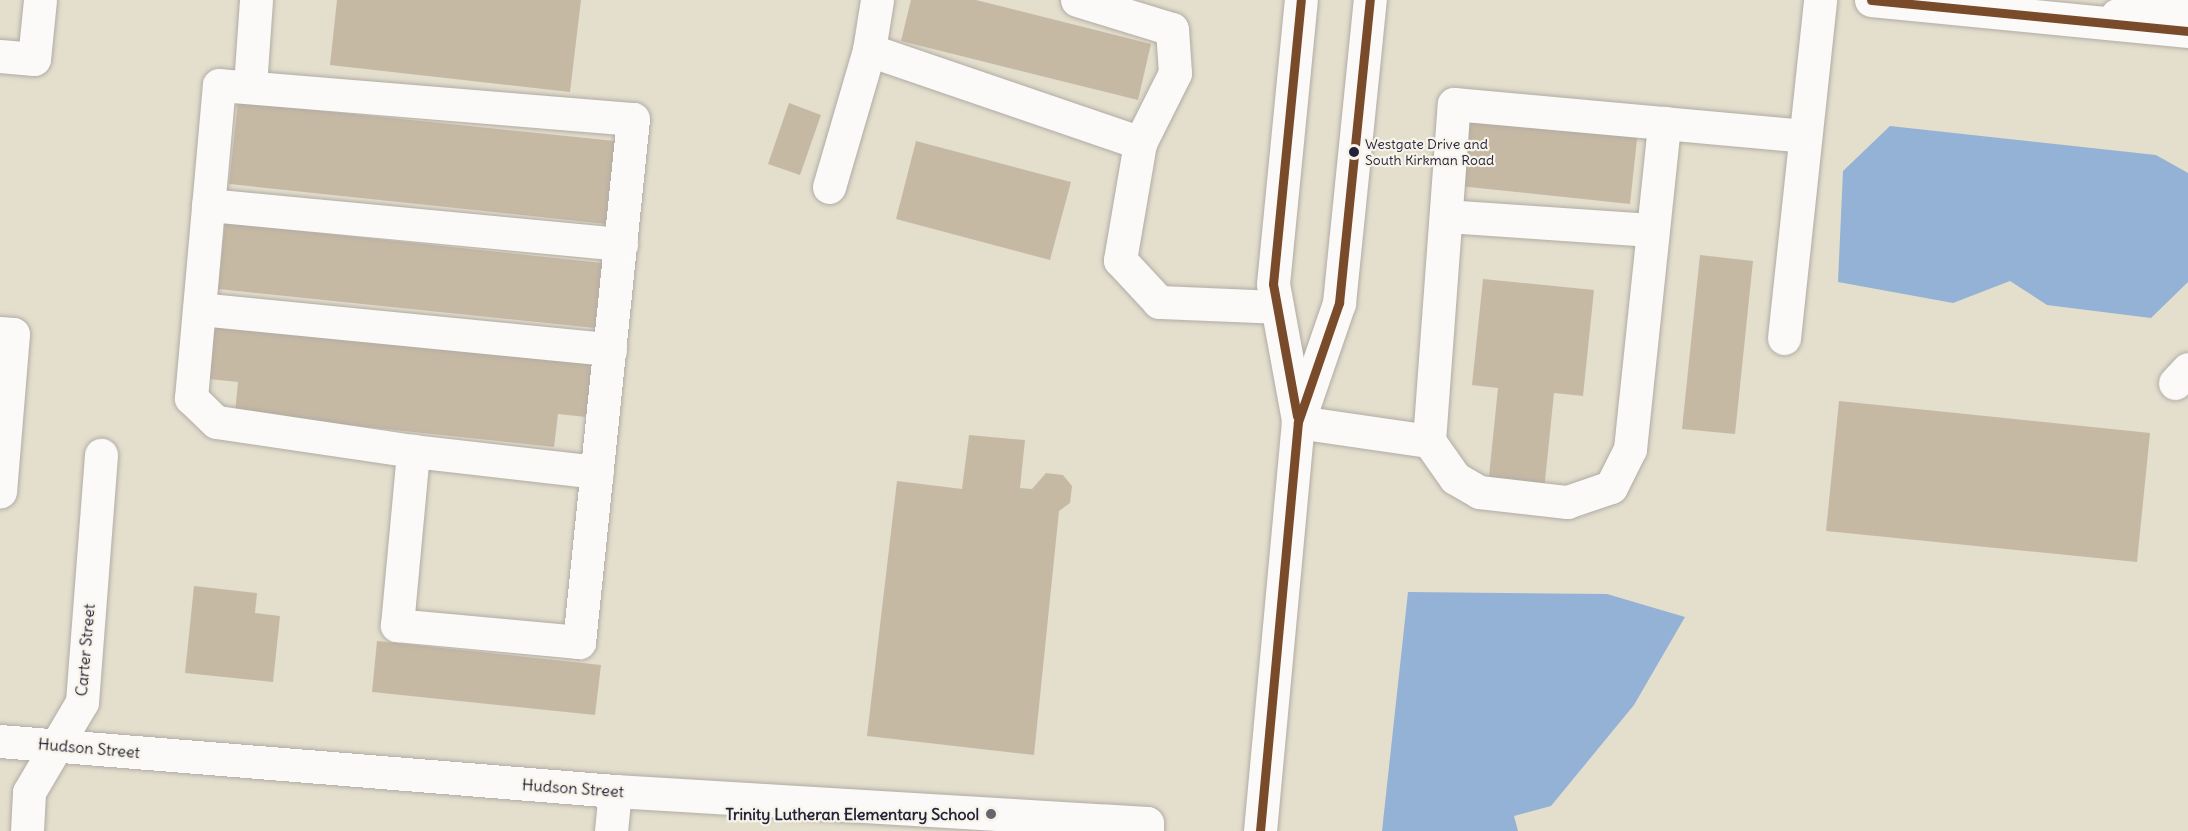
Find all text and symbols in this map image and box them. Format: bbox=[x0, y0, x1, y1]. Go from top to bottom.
place label: Westgate Drive and South Kirkman Road bbox=[1365, 136, 1494, 168]
marker: Westgate Drive and South Kirkman Road bbox=[1348, 146, 1360, 158]
street label: Carter Street bbox=[71, 603, 99, 697]
street label: Hudson Street bbox=[37, 734, 141, 762]
street label: Hudson Street bbox=[521, 775, 625, 801]
place label: Trinity Lutheran Elementary School bbox=[726, 804, 979, 824]
marker: Trinity Lutheran Elementary School bbox=[984, 807, 998, 821]

